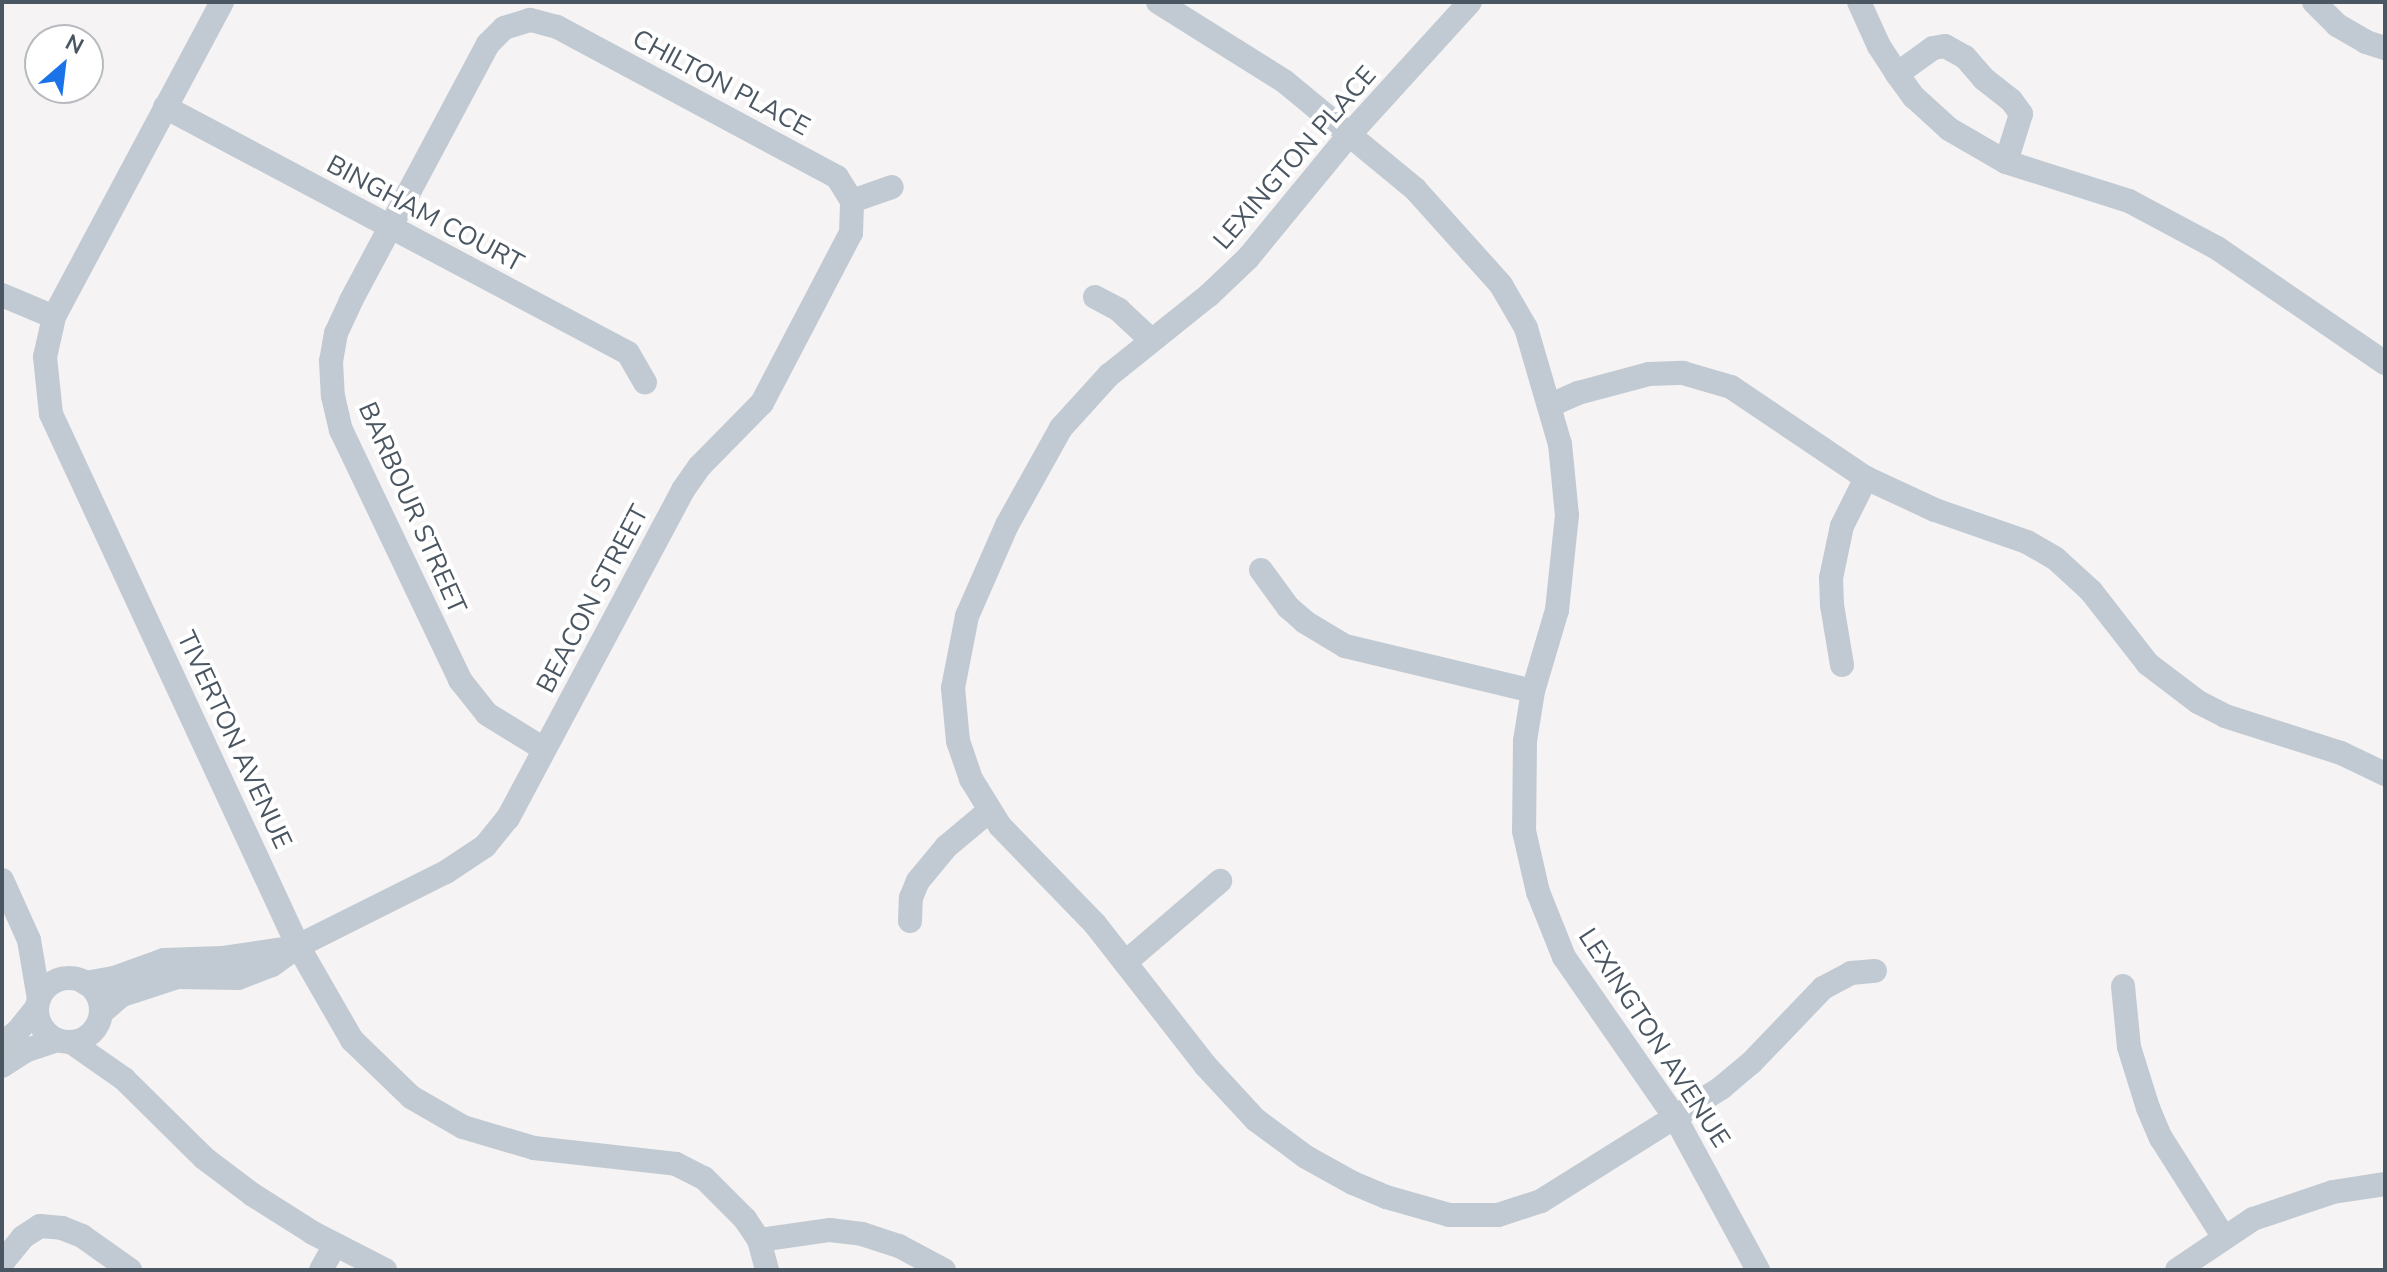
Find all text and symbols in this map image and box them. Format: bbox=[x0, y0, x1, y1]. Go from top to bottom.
street label: CHILTON PLACE bbox=[627, 23, 815, 143]
north arrow bbox=[24, 24, 104, 104]
text: N bbox=[60, 27, 89, 62]
street label: LEXINGTON PLACE bbox=[1207, 60, 1383, 256]
street label: BINGHAM COURT bbox=[321, 149, 529, 279]
street label: BARBOUR STREET bbox=[351, 397, 473, 619]
street label: BEACON STREET bbox=[530, 500, 656, 698]
street label: TIVERTON AVENUE bbox=[170, 626, 298, 854]
street label: LEXINGTON AVENUE bbox=[1572, 923, 1736, 1153]

